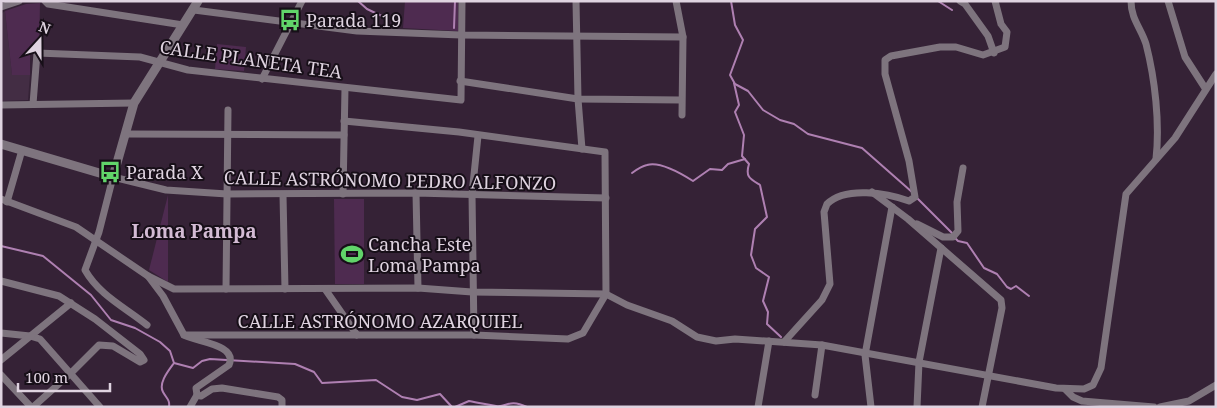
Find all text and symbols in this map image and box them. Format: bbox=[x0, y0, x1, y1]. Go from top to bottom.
bus stop icon: Parada 119 bbox=[277, 7, 303, 33]
place label: Parada 119 bbox=[306, 8, 401, 32]
north arrow bbox=[15, 15, 65, 65]
text: N bbox=[36, 17, 53, 38]
street label: CALLE PLANETA TEA bbox=[158, 34, 344, 84]
bus stop icon: Parada X bbox=[97, 159, 123, 185]
place label: Parada X bbox=[126, 160, 203, 184]
street label: CALLE ASTRÓNOMO PEDRO ALFONZO bbox=[224, 165, 556, 195]
district label: Loma Pampa bbox=[131, 218, 257, 244]
place label: Cancha Este Loma Pampa bbox=[368, 232, 481, 277]
sports icon: Cancha Este Loma Pampa bbox=[339, 241, 365, 267]
street label: CALLE ASTRÓNOMO AZARQUIEL bbox=[238, 309, 522, 333]
scale bar bbox=[18, 360, 110, 392]
text: 100 m bbox=[25, 367, 68, 387]

